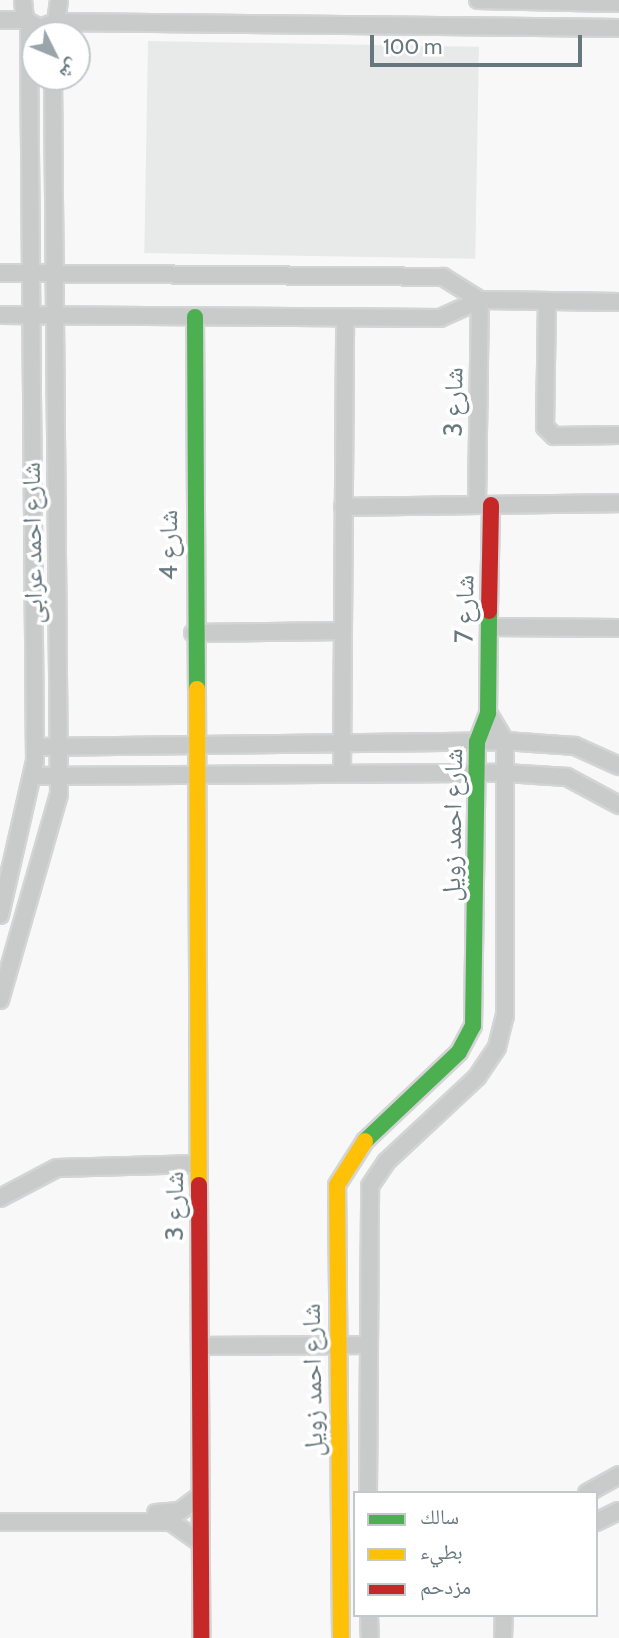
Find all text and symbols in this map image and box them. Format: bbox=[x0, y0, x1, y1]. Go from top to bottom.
north arrow bbox=[21, 21, 91, 91]
scale bar bbox=[374, 21, 586, 65]
text: 100 m bbox=[383, 34, 442, 59]
text: ش bbox=[55, 54, 86, 85]
street label: شارع 3 bbox=[438, 367, 470, 437]
street label: شارع احمد عرابى bbox=[16, 462, 50, 624]
street label: شارع 4 bbox=[153, 510, 185, 580]
street label: شارع 7 bbox=[449, 575, 481, 643]
street label: شارع احمد زويل bbox=[436, 748, 470, 902]
street label: شارع 3 bbox=[159, 1171, 191, 1241]
street label: شارع احمد زويل bbox=[296, 1303, 330, 1457]
legend bbox=[353, 1491, 598, 1617]
text: سالك bbox=[420, 1504, 459, 1529]
text: بطيء bbox=[420, 1539, 463, 1564]
text: مزدحم bbox=[420, 1574, 471, 1599]

